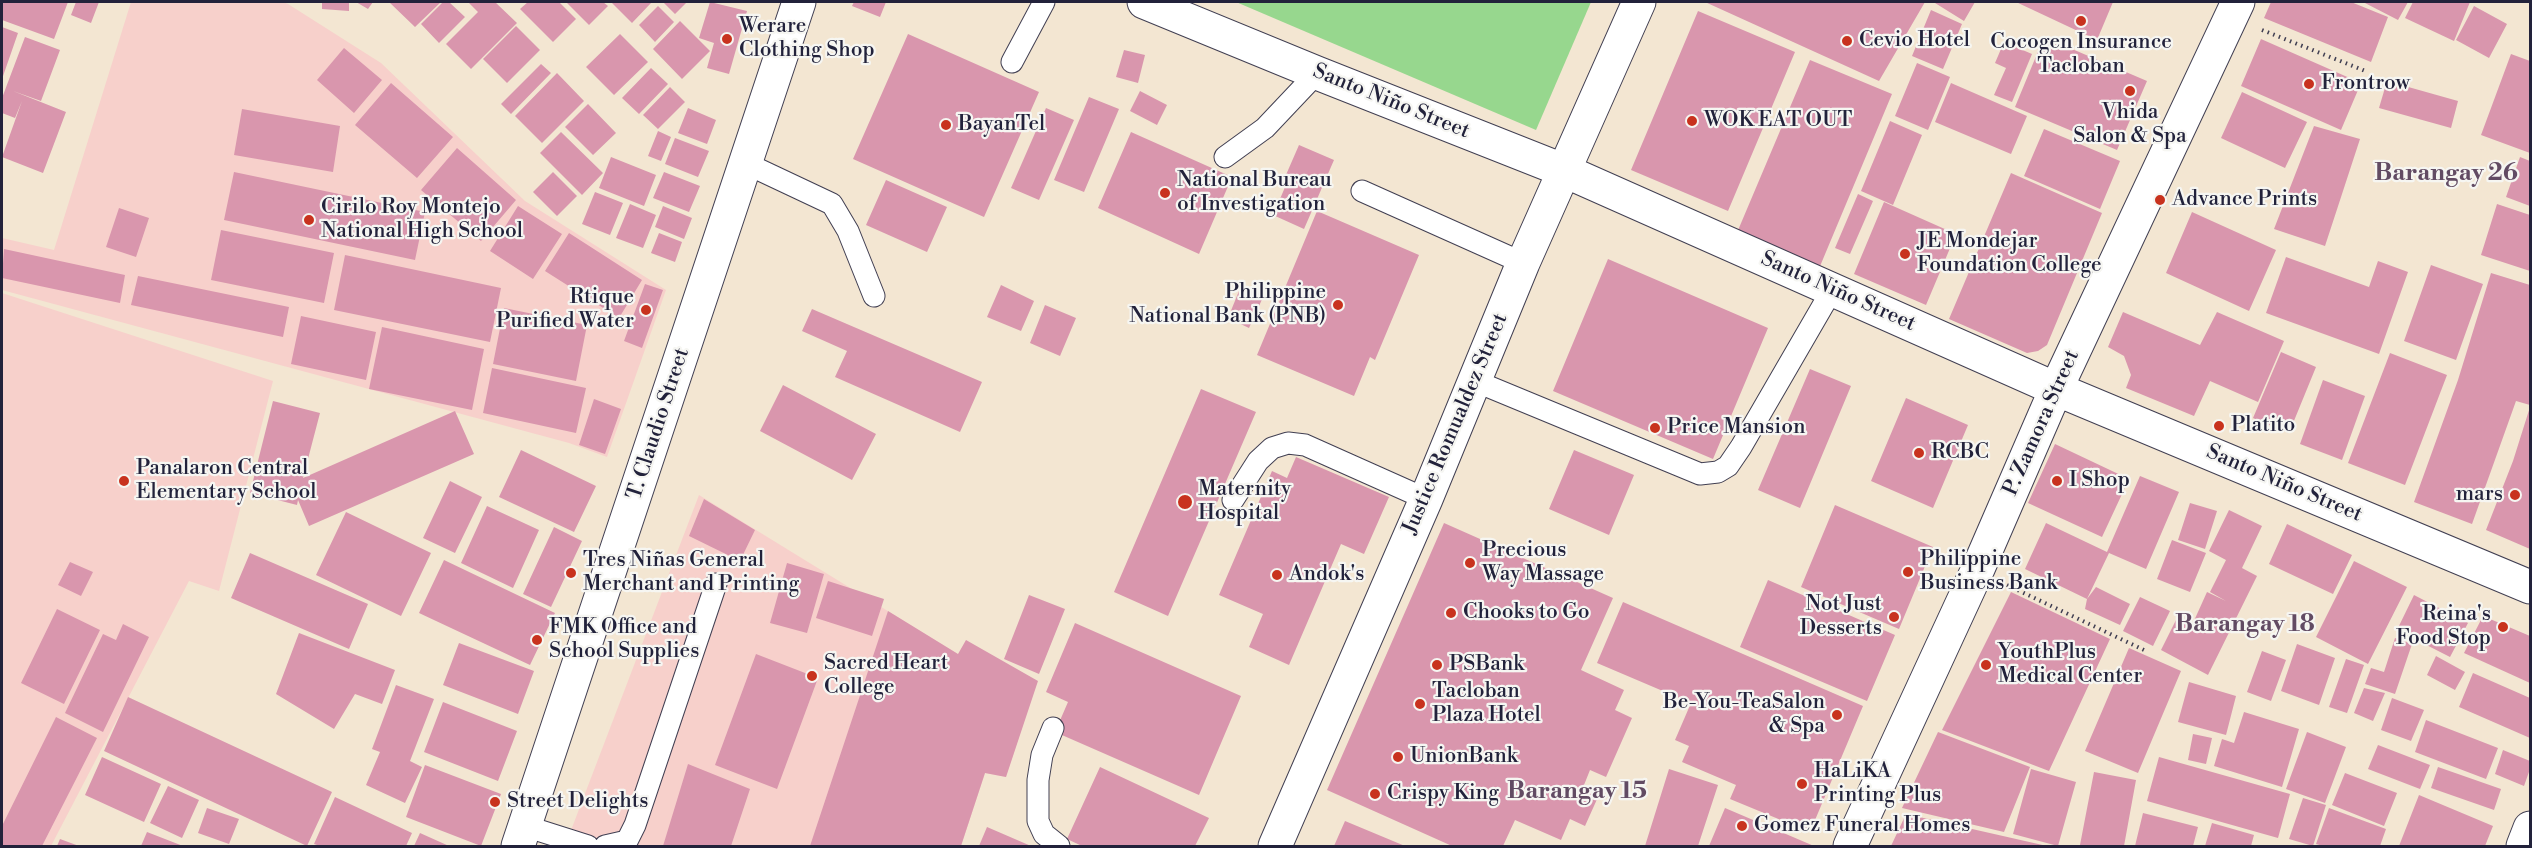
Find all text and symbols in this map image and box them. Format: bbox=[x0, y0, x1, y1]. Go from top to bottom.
place label: Werare Clothing Shop bbox=[739, 14, 875, 64]
marker: Cocogen Insurance Tacloban bbox=[2074, 14, 2088, 28]
place label: Cevio Hotel bbox=[1859, 28, 1970, 54]
place label: Cocogen Insurance Tacloban bbox=[1990, 30, 2172, 80]
marker: Werare Clothing Shop bbox=[720, 32, 734, 46]
marker: Cevio Hotel bbox=[1840, 34, 1854, 48]
street label: Santo Niño Street bbox=[1309, 59, 1473, 145]
place label: Frontrow bbox=[2321, 71, 2410, 97]
marker: Frontrow bbox=[2302, 77, 2316, 91]
marker: Vhida Salon & Spa bbox=[2123, 84, 2137, 98]
place label: Vhida Salon & Spa bbox=[2073, 100, 2187, 150]
place label: WOK EAT OUT bbox=[1704, 108, 1852, 134]
place label: BayanTel bbox=[958, 112, 1045, 138]
marker: WOK EAT OUT bbox=[1685, 114, 1699, 128]
marker: BayanTel bbox=[939, 118, 953, 132]
district label: Barangay 26 bbox=[2374, 160, 2518, 188]
place label: National Bureau of Investigation bbox=[1177, 168, 1332, 218]
marker: National Bureau of Investigation bbox=[1158, 186, 1172, 200]
place label: Advance Prints bbox=[2172, 187, 2317, 213]
marker: Advance Prints bbox=[2153, 193, 2167, 207]
place label: Cirilo Roy Montejo National High School bbox=[321, 195, 523, 245]
marker: Cirilo Roy Montejo National High School bbox=[302, 213, 316, 227]
place label: JE Mondejar Foundation College bbox=[1917, 229, 2102, 279]
street label: Santo Niño Street bbox=[1757, 247, 1919, 337]
marker: JE Mondejar Foundation College bbox=[1898, 247, 1912, 261]
place label: Philippine National Bank (PNB) bbox=[1129, 280, 1326, 330]
place label: Rtique Purified Water bbox=[496, 285, 634, 335]
marker: Philippine National Bank (PNB) bbox=[1331, 298, 1345, 312]
marker: Rtique Purified Water bbox=[639, 303, 653, 317]
street label: Justice Romualdez Street bbox=[1398, 310, 1514, 538]
street label: T. Claudio Street bbox=[623, 345, 695, 503]
street label: P. Zamora Street bbox=[1999, 346, 2085, 500]
place label: Platito bbox=[2231, 413, 2295, 439]
place label: Price Mansion bbox=[1667, 415, 1805, 441]
marker: Platito bbox=[2212, 419, 2226, 433]
marker: Price Mansion bbox=[1648, 421, 1662, 435]
place label: RCBC bbox=[1931, 440, 1989, 466]
street label: Santo Niño Street bbox=[2202, 440, 2366, 528]
marker: RCBC bbox=[1912, 446, 1926, 460]
place label: Panalaron Central Elementary School bbox=[136, 456, 316, 506]
place label: I Shop bbox=[2069, 468, 2130, 494]
marker: Panalaron Central Elementary School bbox=[117, 474, 131, 488]
marker: I Shop bbox=[2050, 474, 2064, 488]
place label: Maternity Hospital bbox=[1198, 477, 1291, 527]
place label: mars bbox=[2456, 482, 2503, 508]
marker: mars bbox=[2508, 488, 2522, 502]
marker: Maternity Hospital bbox=[1176, 493, 1194, 511]
place label: Precious Way Massage bbox=[1482, 538, 1604, 588]
place label: Philippine Business Bank bbox=[1920, 547, 2058, 597]
place label: Tres Niñas General Merchant and Printing bbox=[583, 548, 799, 598]
marker: Precious Way Massage bbox=[1463, 556, 1477, 570]
place label: Andok's bbox=[1289, 562, 1365, 588]
marker: Philippine Business Bank bbox=[1901, 565, 1915, 579]
marker: Tres Niñas General Merchant and Printing bbox=[564, 566, 578, 580]
marker: Andok's bbox=[1270, 568, 1284, 582]
place label: Not Just Desserts bbox=[1800, 592, 1882, 642]
place label: Chooks to Go bbox=[1463, 600, 1589, 626]
place label: Reina's Food Stop bbox=[2396, 602, 2491, 652]
marker: Chooks to Go bbox=[1444, 606, 1458, 620]
marker: Not Just Desserts bbox=[1887, 610, 1901, 624]
district label: Barangay 18 bbox=[2175, 611, 2315, 639]
place label: FMK Office and School Supplies bbox=[549, 615, 699, 665]
marker: Reina's Food Stop bbox=[2496, 620, 2510, 634]
marker: FMK Office and School Supplies bbox=[530, 633, 544, 647]
place label: YouthPlus Medical Center bbox=[1998, 640, 2142, 690]
place label: Sacred Heart College bbox=[824, 651, 948, 701]
place label: PSBank bbox=[1449, 652, 1524, 678]
marker: PSBank bbox=[1430, 658, 1444, 672]
marker: YouthPlus Medical Center bbox=[1979, 658, 1993, 672]
marker: Sacred Heart College bbox=[805, 669, 819, 683]
place label: Tacloban Plaza Hotel bbox=[1432, 679, 1541, 729]
place label: Be-You-TeaSalon & Spa bbox=[1663, 690, 1825, 740]
marker: Tacloban Plaza Hotel bbox=[1413, 697, 1427, 711]
marker: Be-You-TeaSalon & Spa bbox=[1830, 708, 1844, 722]
place label: UnionBank bbox=[1410, 744, 1518, 770]
marker: UnionBank bbox=[1391, 750, 1405, 764]
place label: HaLiKA Printing Plus bbox=[1814, 759, 1941, 809]
marker: HaLiKA Printing Plus bbox=[1795, 777, 1809, 791]
district label: Barangay 15 bbox=[1507, 778, 1647, 806]
place label: Crispy King bbox=[1387, 781, 1499, 807]
marker: Crispy King bbox=[1368, 787, 1382, 801]
place label: Street Delights bbox=[507, 789, 648, 815]
marker: Street Delights bbox=[488, 795, 502, 809]
place label: Gomez Funeral Homes bbox=[1754, 813, 1970, 839]
marker: Gomez Funeral Homes bbox=[1735, 819, 1749, 833]

